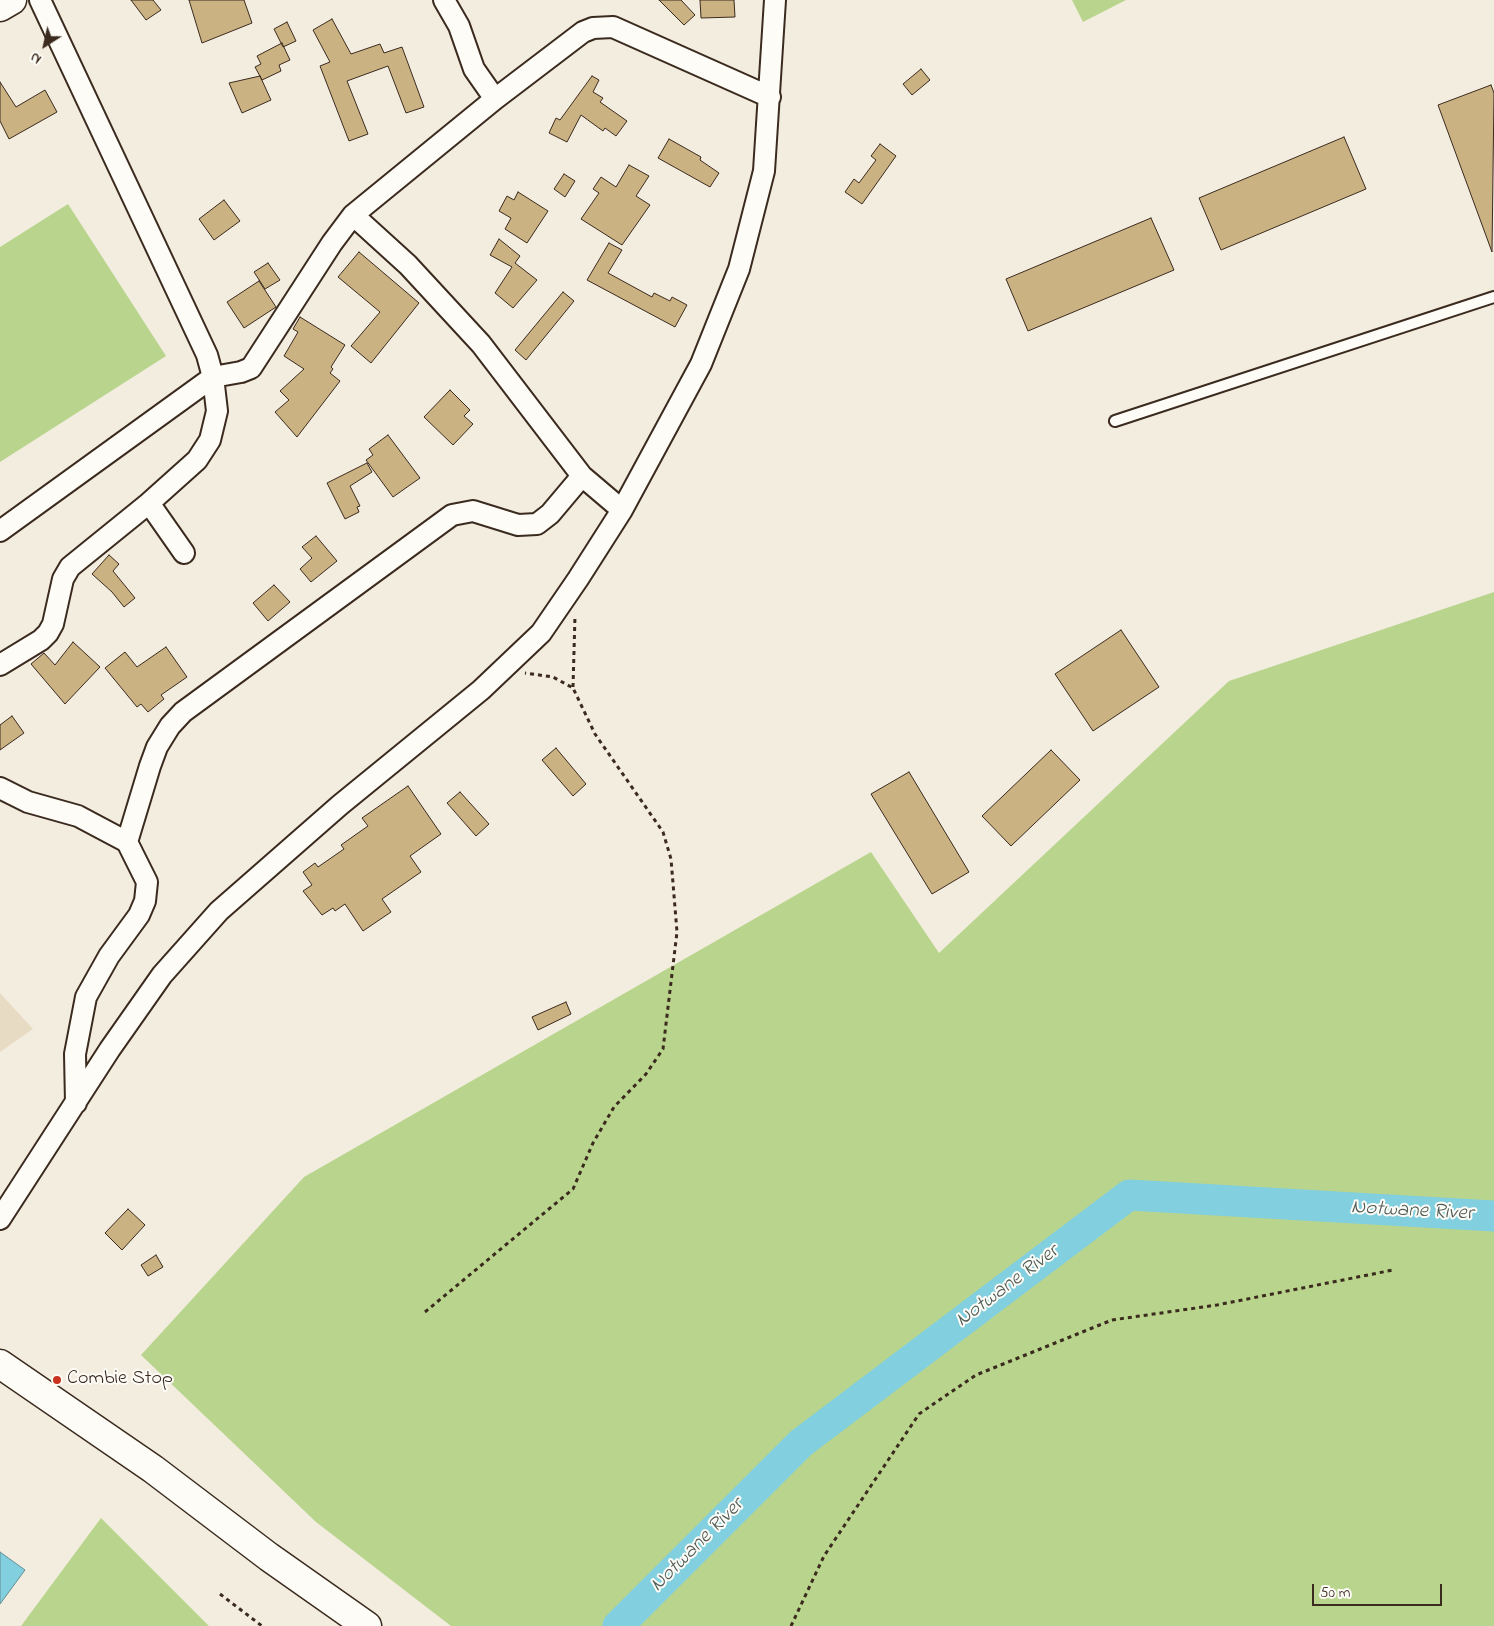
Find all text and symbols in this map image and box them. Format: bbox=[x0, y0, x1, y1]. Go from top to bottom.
north arrow bbox=[20, 20, 70, 70]
text: N bbox=[26, 46, 46, 69]
water label: Notwane River bbox=[1350, 1196, 1474, 1228]
water label: Notwane River bbox=[952, 1240, 1064, 1334]
place label: Combie Stop bbox=[67, 1368, 173, 1392]
marker: Combie Stop bbox=[51, 1374, 63, 1386]
water label: Notwane River bbox=[646, 1494, 750, 1598]
scale bar bbox=[1314, 1574, 1444, 1606]
text: 50 m bbox=[1320, 1582, 1350, 1604]

